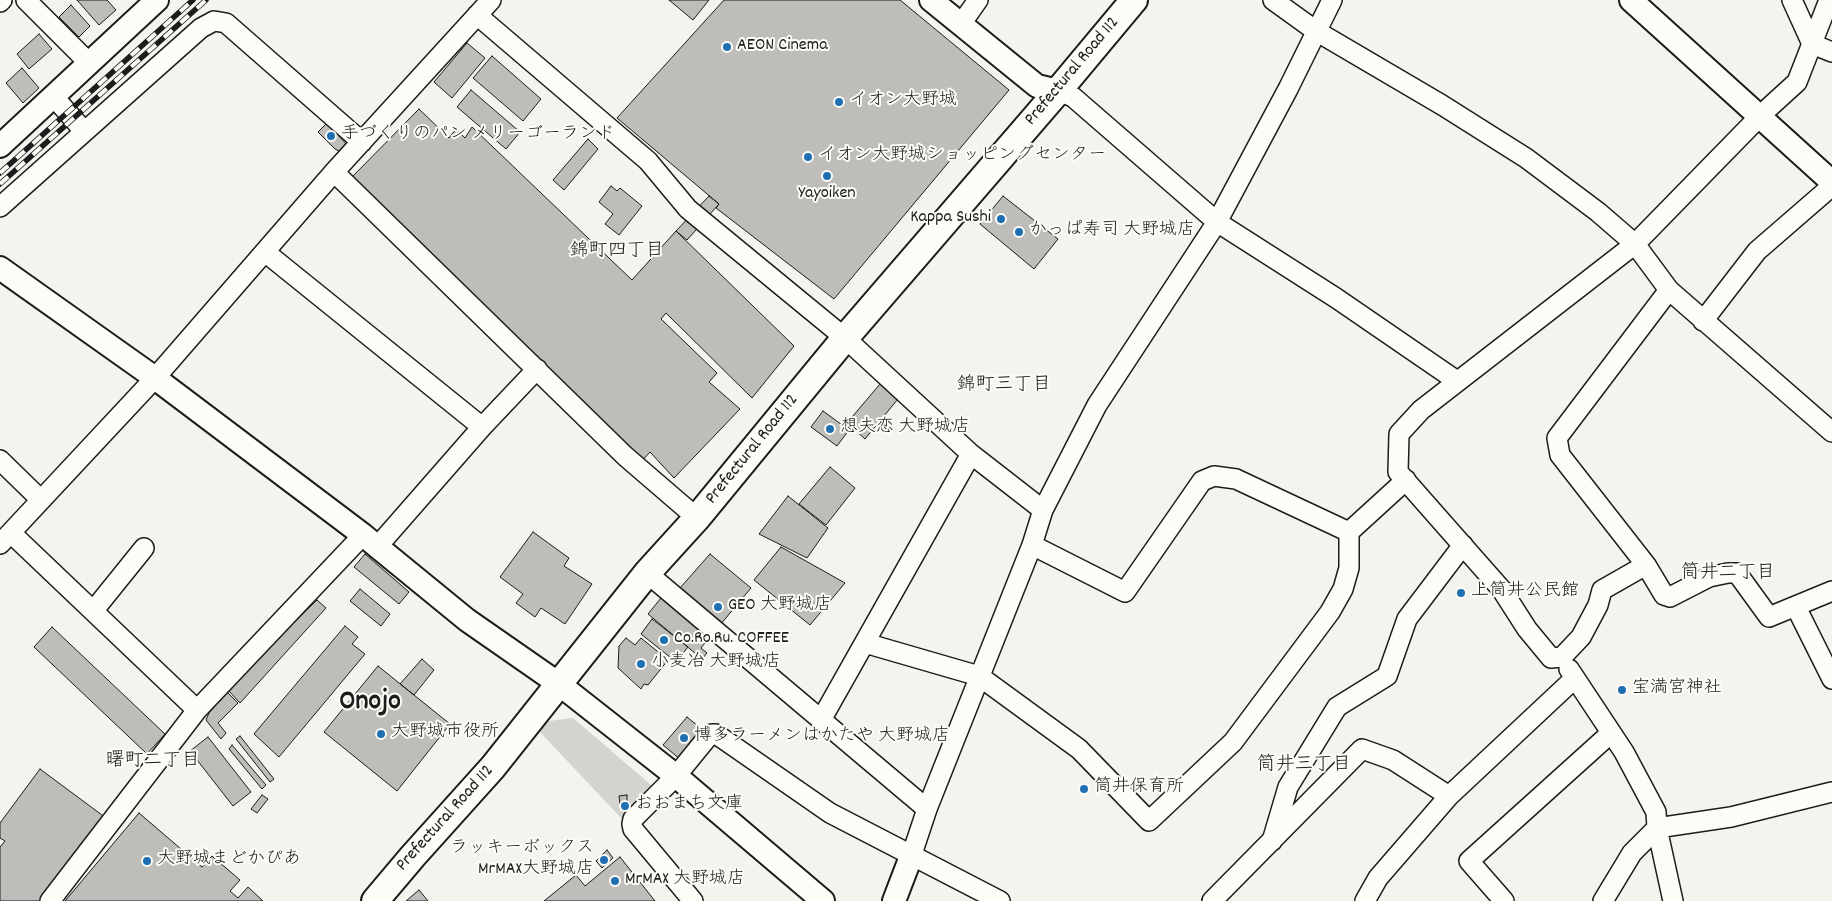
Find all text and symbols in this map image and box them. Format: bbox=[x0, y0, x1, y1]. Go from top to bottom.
street label: Prefectural Road 112 bbox=[1021, 13, 1125, 131]
place label: AEON Cinema bbox=[737, 36, 828, 58]
marker: AEON Cinema bbox=[721, 41, 733, 53]
place label: イオン大野城 bbox=[849, 91, 957, 113]
marker: イオン大野城 bbox=[833, 96, 845, 108]
place label: 手づくりのパン メリーゴーランド bbox=[341, 125, 615, 147]
marker: 手づくりのパン メリーゴーランド bbox=[325, 130, 337, 142]
place label: イオン大野城ショッピングセンター bbox=[818, 146, 1106, 168]
marker: イオン大野城ショッピングセンター bbox=[802, 151, 814, 163]
marker: Yayoiken bbox=[821, 170, 833, 182]
place label: Yayoiken bbox=[798, 184, 856, 206]
place label: Kappa Sushi bbox=[910, 208, 991, 230]
marker: Kappa Sushi bbox=[995, 213, 1007, 225]
place label: かっぱ寿司 大野城店 bbox=[1029, 221, 1195, 243]
marker: かっぱ寿司 大野城店 bbox=[1013, 226, 1025, 238]
district label: 錦町四丁目 bbox=[570, 241, 664, 263]
district label: 錦町三丁目 bbox=[957, 375, 1051, 397]
street label: Prefectural Road 112 bbox=[702, 390, 804, 510]
place label: 想夫恋 大野城店 bbox=[840, 418, 970, 440]
marker: 想夫恋 大野城店 bbox=[824, 423, 836, 435]
district label: 筒井二丁目 bbox=[1681, 563, 1775, 585]
place label: 上筒井公民館 bbox=[1471, 582, 1579, 604]
marker: 上筒井公民館 bbox=[1455, 587, 1467, 599]
place label: GEO 大野城店 bbox=[728, 596, 832, 618]
marker: GEO 大野城店 bbox=[712, 601, 724, 613]
place label: Co.Ro.Ru. COFFEE bbox=[674, 629, 789, 651]
marker: Co.Ro.Ru. COFFEE bbox=[658, 634, 670, 646]
place label: 小麦冶 大野城店 bbox=[651, 653, 781, 675]
marker: 小麦冶 大野城店 bbox=[635, 658, 647, 670]
place label: 宝満宮神社 bbox=[1632, 679, 1722, 701]
marker: 宝満宮神社 bbox=[1616, 684, 1628, 696]
district label: Onojo bbox=[339, 687, 401, 721]
place label: 大野城市役所 bbox=[391, 723, 499, 745]
place label: 博多ラーメンはかたや 大野城店 bbox=[694, 727, 950, 749]
marker: 大野城市役所 bbox=[375, 728, 387, 740]
marker: 博多ラーメンはかたや 大野城店 bbox=[678, 732, 690, 744]
district label: 曙町二丁目 bbox=[106, 751, 200, 773]
district label: 筒井三丁目 bbox=[1257, 755, 1351, 777]
street label: Prefectural Road 112 bbox=[393, 761, 499, 877]
place label: 筒井保育所 bbox=[1094, 778, 1184, 800]
marker: 筒井保育所 bbox=[1078, 783, 1090, 795]
place label: おおまち文庫 bbox=[635, 795, 743, 817]
marker: おおまち文庫 bbox=[619, 800, 631, 812]
place label: ラッキーボックス MrMAX大野城店 bbox=[450, 839, 594, 882]
place label: 大野城まどかぴあ bbox=[157, 850, 301, 872]
marker: ラッキーボックス MrMAX大野城店 bbox=[598, 854, 610, 866]
marker: 大野城まどかぴあ bbox=[141, 855, 153, 867]
place label: MrMAX 大野城店 bbox=[625, 870, 745, 892]
marker: MrMAX 大野城店 bbox=[609, 875, 621, 887]

